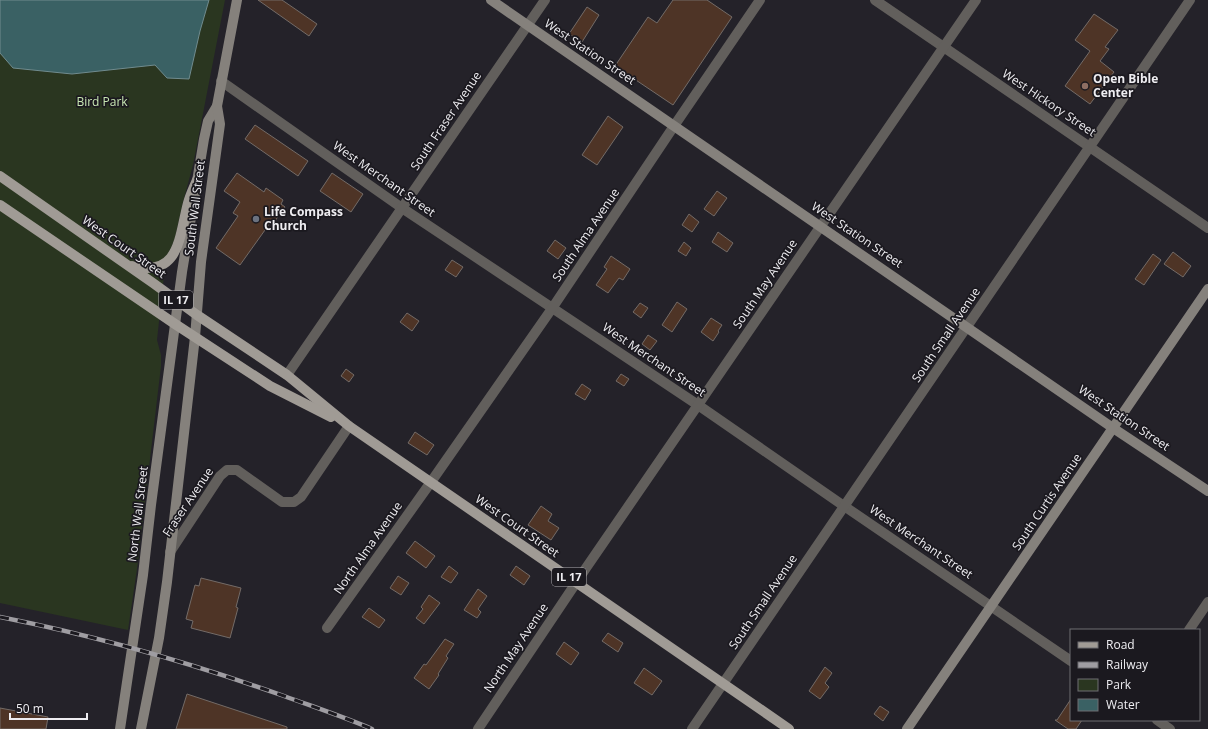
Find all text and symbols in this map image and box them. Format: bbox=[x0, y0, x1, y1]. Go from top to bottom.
street label: West Station Street bbox=[541, 15, 639, 89]
street label: West Hickory Street bbox=[999, 65, 1099, 140]
street label: South Fraser Avenue bbox=[406, 68, 485, 174]
place label: Open Bible Center bbox=[1093, 70, 1158, 101]
marker: Open Bible Center bbox=[1080, 81, 1090, 91]
park label: Bird Park bbox=[76, 93, 128, 110]
street label: West Merchant Street bbox=[330, 137, 439, 220]
street label: South Wall Street bbox=[180, 159, 209, 257]
street label: South Alma Avenue bbox=[548, 184, 623, 285]
street label: West Station Street bbox=[808, 198, 906, 272]
place label: Life Compass Church bbox=[264, 203, 343, 234]
street label: West Court Street bbox=[79, 211, 170, 282]
marker: Life Compass Church bbox=[251, 214, 261, 224]
street label: South May Avenue bbox=[728, 236, 801, 332]
street label: South Small Avenue bbox=[907, 284, 984, 386]
road number: IL 17 bbox=[159, 291, 193, 309]
street label: West Merchant Street bbox=[599, 319, 709, 401]
street label: West Station Street bbox=[1075, 381, 1173, 455]
street label: South Curtis Avenue bbox=[1008, 450, 1086, 554]
street label: Fraser Avenue bbox=[158, 464, 217, 540]
street label: North Wall Street bbox=[123, 465, 152, 563]
street label: West Court Street bbox=[472, 490, 563, 561]
street label: North Alma Avenue bbox=[329, 498, 406, 597]
street label: West Merchant Street bbox=[866, 501, 976, 583]
street label: South Small Avenue bbox=[724, 551, 801, 653]
road number: IL 17 bbox=[552, 568, 586, 586]
street label: North May Avenue bbox=[479, 600, 552, 696]
legend bbox=[1070, 629, 1200, 721]
text: Road bbox=[1106, 636, 1135, 653]
text: Railway bbox=[1106, 656, 1149, 673]
text: Park bbox=[1106, 676, 1132, 693]
scale bar bbox=[10, 695, 87, 721]
text: Water bbox=[1106, 696, 1140, 713]
text: 50 m bbox=[16, 700, 44, 717]

